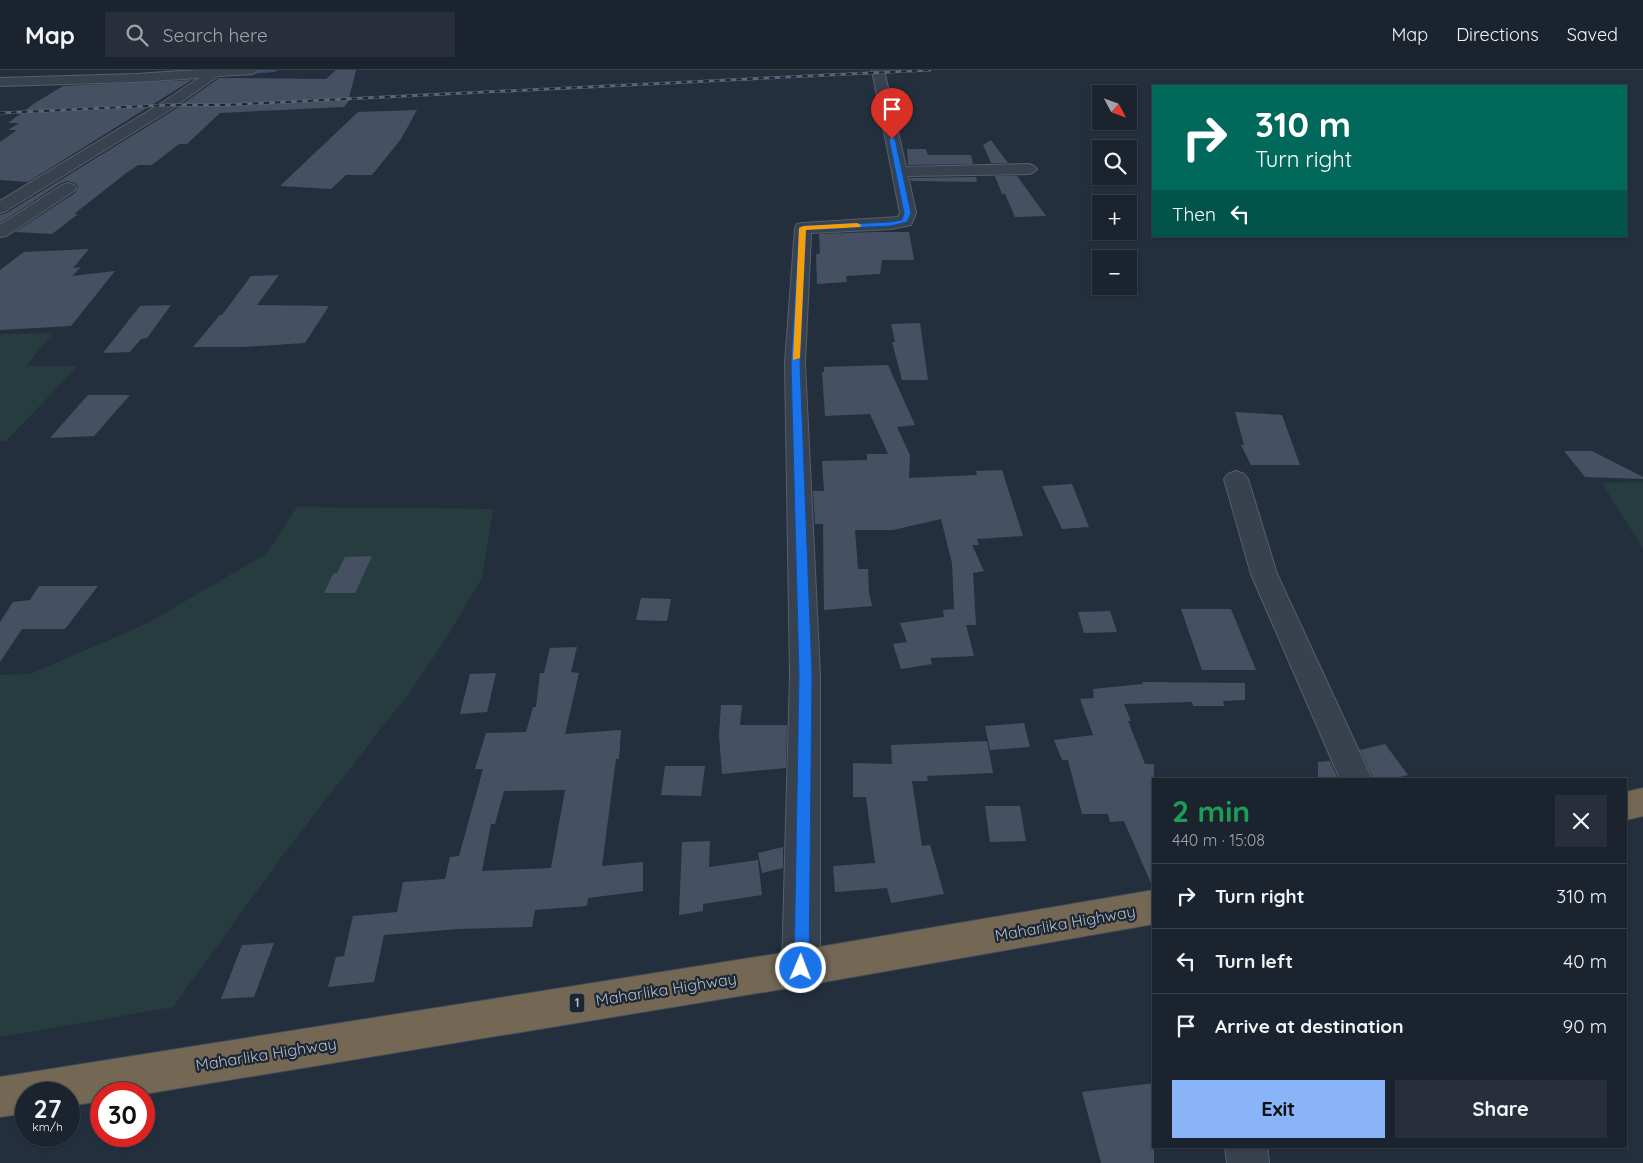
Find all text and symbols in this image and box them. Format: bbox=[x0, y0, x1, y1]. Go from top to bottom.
search box bbox=[105, 12, 455, 57]
text: Map bbox=[25, 20, 75, 50]
icon: search bbox=[123, 21, 151, 49]
text: Search here bbox=[163, 23, 268, 47]
text: Map bbox=[1391, 23, 1428, 46]
text: Directions bbox=[1456, 23, 1539, 46]
text: Saved bbox=[1567, 23, 1618, 46]
north arrow bbox=[1092, 85, 1138, 130]
map controls bbox=[1092, 85, 1137, 295]
pin bbox=[871, 88, 913, 139]
icon: arrive bbox=[878, 95, 906, 123]
text: 310 m bbox=[1255, 102, 1351, 146]
icon: right bbox=[1172, 105, 1237, 170]
button: search bbox=[1092, 140, 1137, 185]
text: Turn right bbox=[1255, 145, 1352, 173]
button: + bbox=[1092, 195, 1137, 240]
icon: left bbox=[1226, 200, 1254, 228]
text: Then bbox=[1172, 202, 1216, 226]
button: − bbox=[1092, 250, 1137, 295]
text: 2 min bbox=[1172, 792, 1250, 830]
button: close bbox=[1555, 795, 1607, 847]
text: 440 m · 15:08 bbox=[1172, 830, 1265, 850]
icon: right bbox=[1172, 882, 1200, 910]
text: Turn right bbox=[1215, 884, 1304, 908]
text: 310 m bbox=[1556, 884, 1607, 908]
street label: Maharlika Highway bbox=[993, 901, 1137, 945]
position arrow bbox=[774, 941, 826, 993]
icon: left bbox=[1172, 947, 1200, 975]
text: Turn left bbox=[1215, 949, 1293, 973]
text: 40 m bbox=[1563, 949, 1607, 973]
street label: Maharlika Highway bbox=[594, 968, 738, 1010]
road number: 1 bbox=[570, 994, 584, 1012]
icon: arrive bbox=[1172, 1012, 1200, 1040]
text: Arrive at destination bbox=[1215, 1014, 1404, 1038]
text: 90 m bbox=[1563, 1014, 1607, 1038]
street label: Maharlika Highway bbox=[194, 1033, 338, 1075]
button: Exit bbox=[1172, 1080, 1385, 1138]
button: Share bbox=[1395, 1080, 1607, 1138]
speed limit sign: 30 bbox=[90, 1082, 155, 1147]
text: 27 bbox=[34, 1093, 61, 1124]
text: km/h bbox=[32, 1119, 63, 1134]

